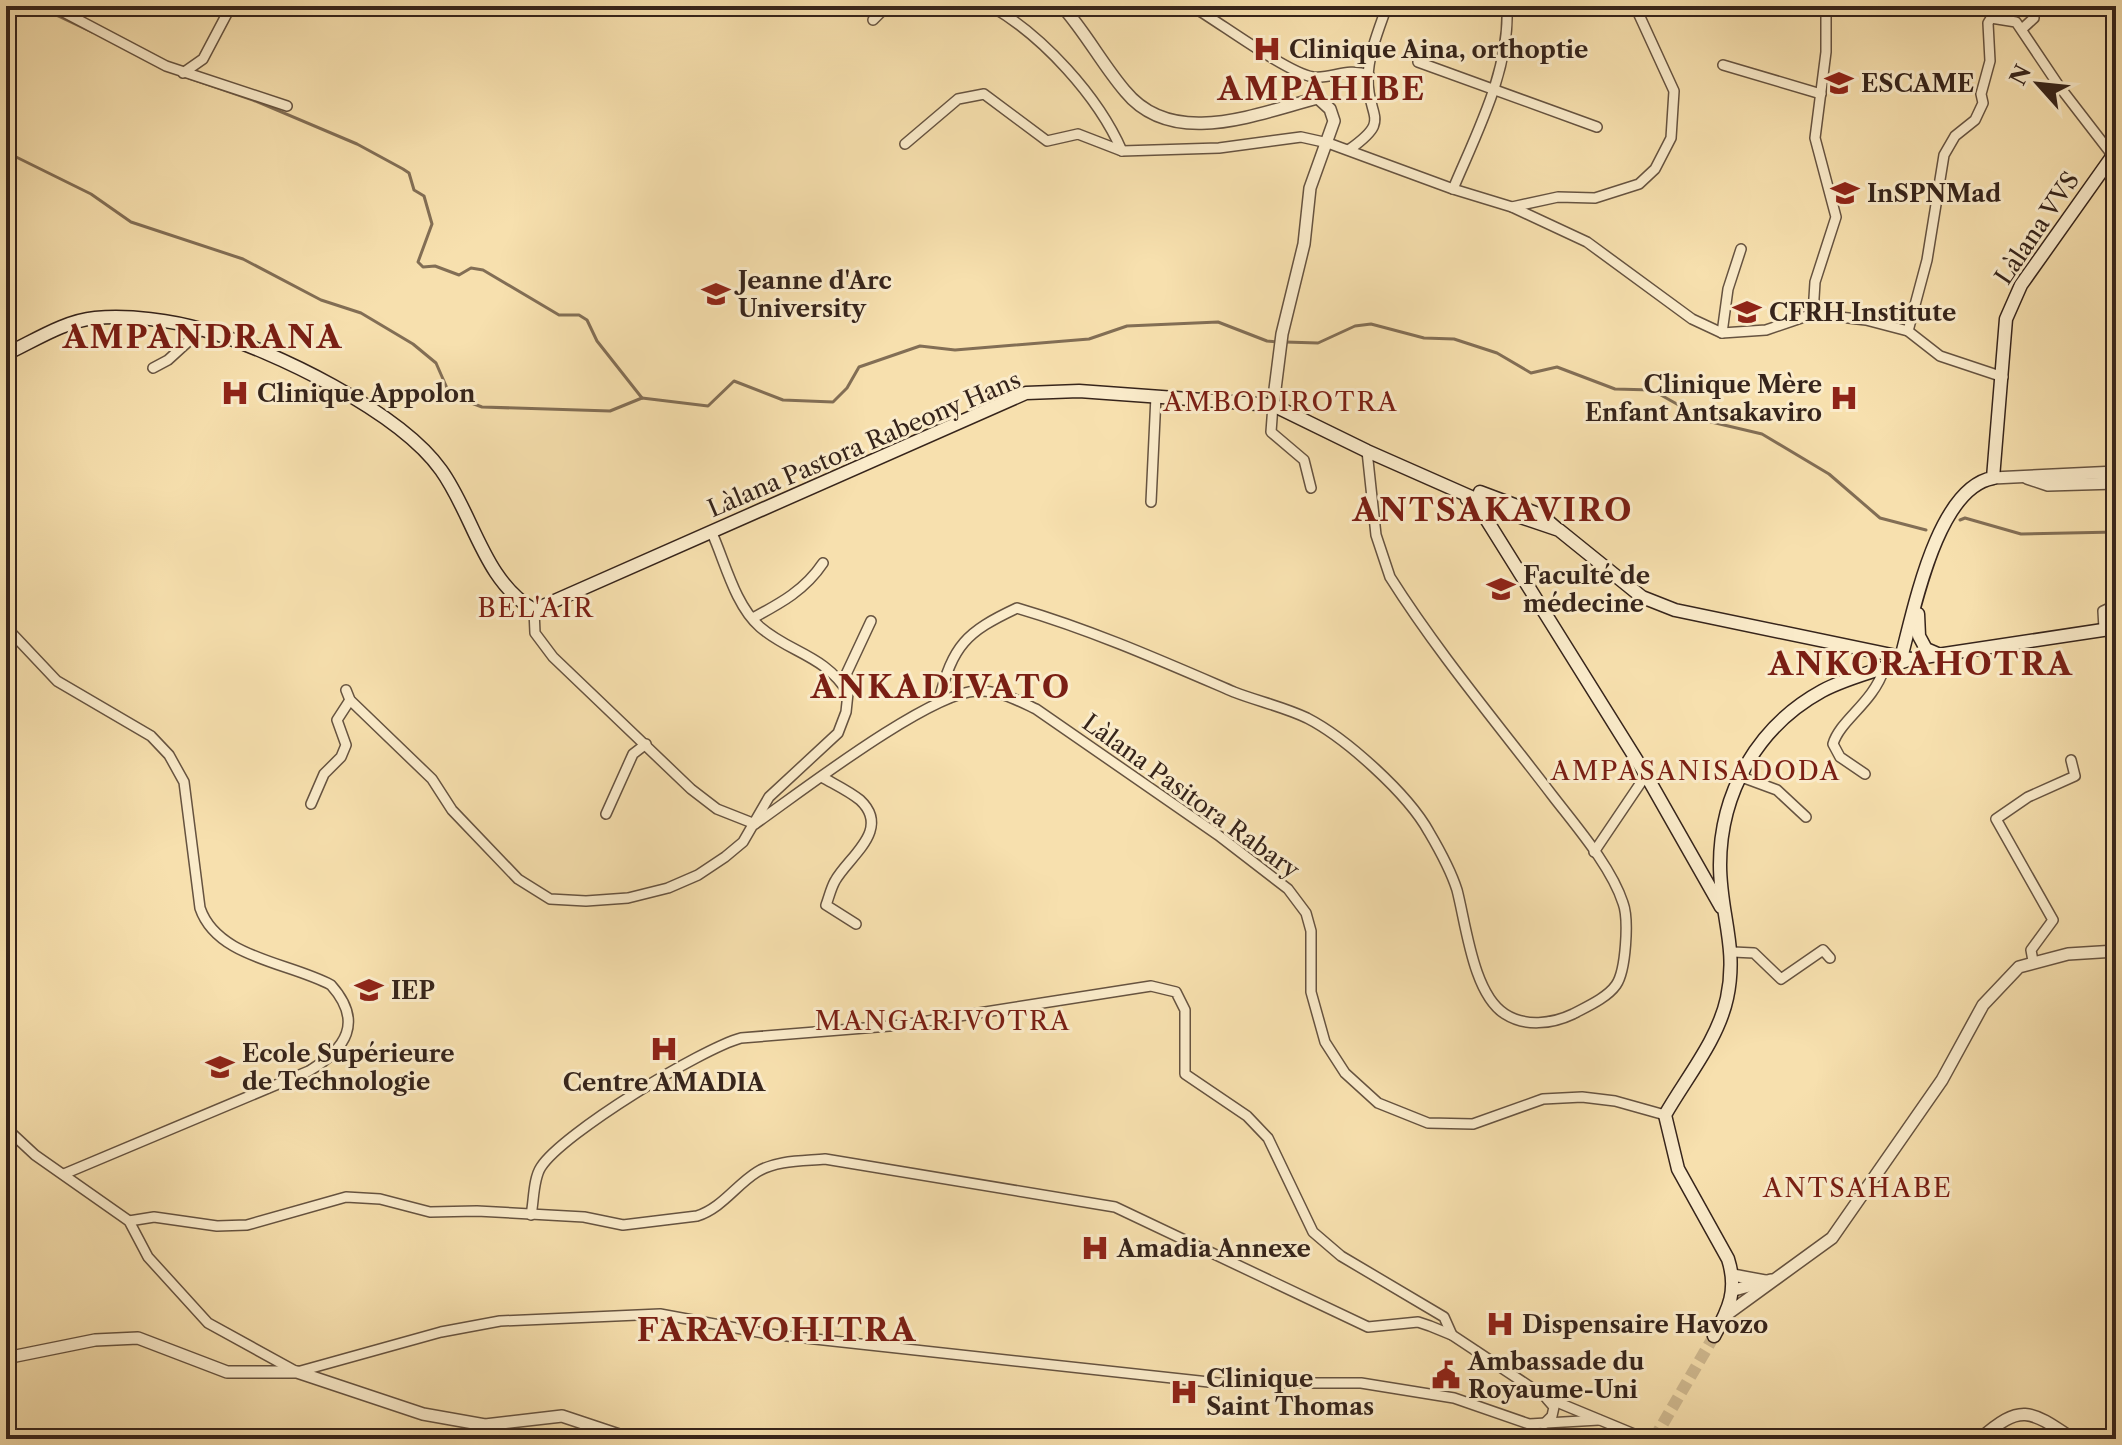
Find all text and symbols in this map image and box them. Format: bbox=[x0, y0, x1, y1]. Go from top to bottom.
hospital icon: Clinique Aina, orthoptie bbox=[1252, 34, 1282, 64]
place label: Clinique Aina, orthoptie bbox=[1289, 35, 1588, 64]
north arrow bbox=[1998, 44, 2078, 124]
text: N bbox=[2004, 60, 2037, 90]
school or university icon: ESCAME bbox=[1824, 68, 1854, 98]
district label: AMPAHIBE bbox=[1216, 69, 1427, 108]
place label: ESCAME bbox=[1861, 69, 1974, 98]
street label: Làlana VVS bbox=[1989, 166, 2085, 290]
school or university icon: InSPNMad bbox=[1830, 178, 1860, 208]
place label: InSPNMad bbox=[1867, 179, 2001, 208]
place label: Jeanne d'Arc University bbox=[734, 266, 892, 323]
school or university icon: Jeanne d'Arc University bbox=[701, 279, 731, 309]
school or university icon: CFRH Institute bbox=[1732, 297, 1762, 327]
place label: CFRH Institute bbox=[1769, 298, 1956, 327]
district label: AMPANDRANA bbox=[62, 317, 343, 356]
street label: Làlana Pastora Rabeony Hans bbox=[703, 365, 1025, 523]
place label: Clinique Mère Enfant Antsakaviro bbox=[1585, 370, 1822, 427]
hospital icon: Clinique Appolon bbox=[220, 378, 250, 408]
place label: Clinique Appolon bbox=[257, 379, 476, 408]
hospital icon: Clinique Mère Enfant Antsakaviro bbox=[1829, 383, 1859, 413]
district label: AMBODIROTRA bbox=[1162, 386, 1399, 418]
district label: ANTSAKAVIRO bbox=[1351, 490, 1634, 529]
place label: Faculté de médecine bbox=[1523, 561, 1650, 618]
school or university icon: Faculté de médecine bbox=[1486, 574, 1516, 604]
district label: BEL'AIR bbox=[477, 592, 595, 624]
district label: ANKORAHOTRA bbox=[1767, 644, 2074, 683]
district label: ANKADIVATO bbox=[810, 667, 1071, 706]
street label: Làlana Pasitora Rabary bbox=[1077, 708, 1305, 885]
district label: AMPASANISADODA bbox=[1550, 755, 1841, 787]
school or university icon: IEP bbox=[354, 975, 384, 1005]
place label: IEP bbox=[391, 976, 435, 1005]
district label: MANGARIVOTRA bbox=[815, 1005, 1071, 1037]
hospital icon: Centre AMADIA bbox=[649, 1034, 679, 1064]
place label: Ecole Supérieure de Technologie bbox=[242, 1039, 455, 1096]
school or university icon: Ecole Supérieure de Technologie bbox=[205, 1052, 235, 1082]
place label: Centre AMADIA bbox=[563, 1068, 767, 1097]
district label: ANTSAHABE bbox=[1762, 1172, 1953, 1204]
hospital icon: Amadia Annexe bbox=[1080, 1233, 1110, 1263]
place label: Amadia Annexe bbox=[1116, 1234, 1311, 1263]
hospital icon: Dispensaire Havozo bbox=[1485, 1309, 1515, 1339]
district label: FARAVOHITRA bbox=[637, 1310, 917, 1349]
place label: Dispensaire Havozo bbox=[1522, 1310, 1768, 1339]
place label: Ambassade du Royaume-Uni bbox=[1467, 1347, 1645, 1404]
public building icon: Ambassade du Royaume-Uni bbox=[1431, 1360, 1461, 1390]
place label: Clinique Saint Thomas bbox=[1206, 1364, 1374, 1421]
hospital icon: Clinique Saint Thomas bbox=[1169, 1377, 1199, 1407]

